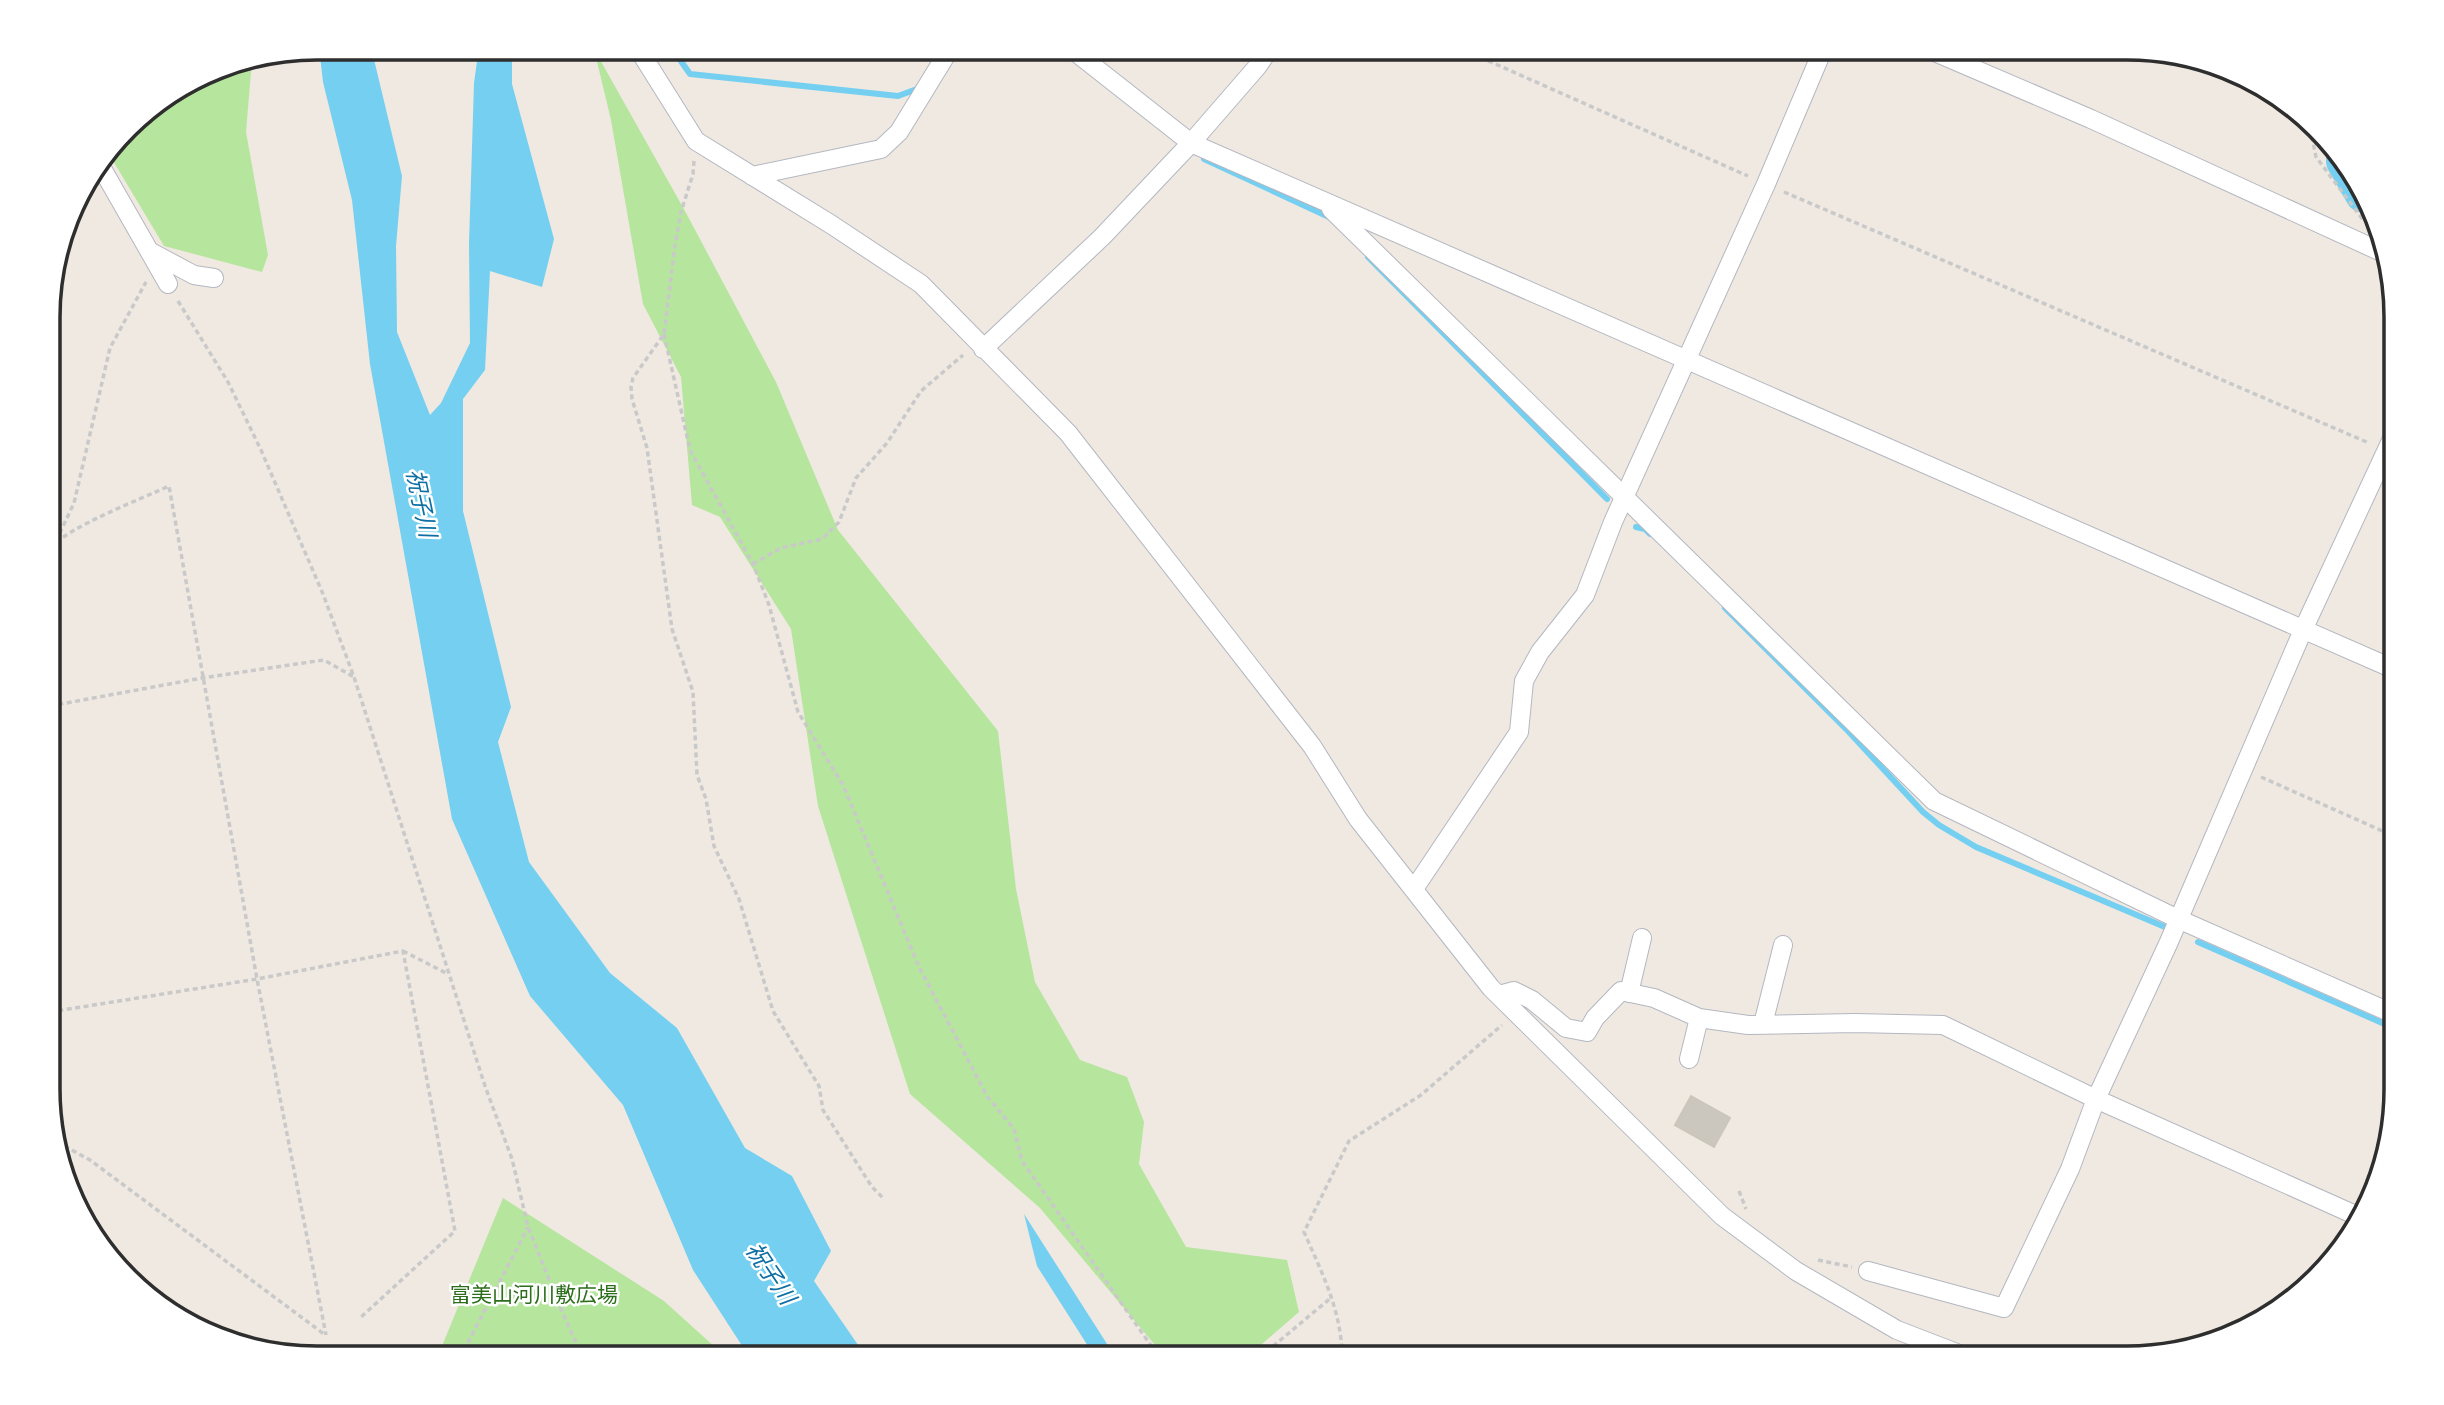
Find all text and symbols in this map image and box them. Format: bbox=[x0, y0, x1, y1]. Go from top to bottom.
water label: 祝子川 bbox=[402, 466, 443, 542]
water label: 祝子川 bbox=[741, 1237, 803, 1312]
park label: 富美山河川敷広場 bbox=[450, 1282, 618, 1307]

